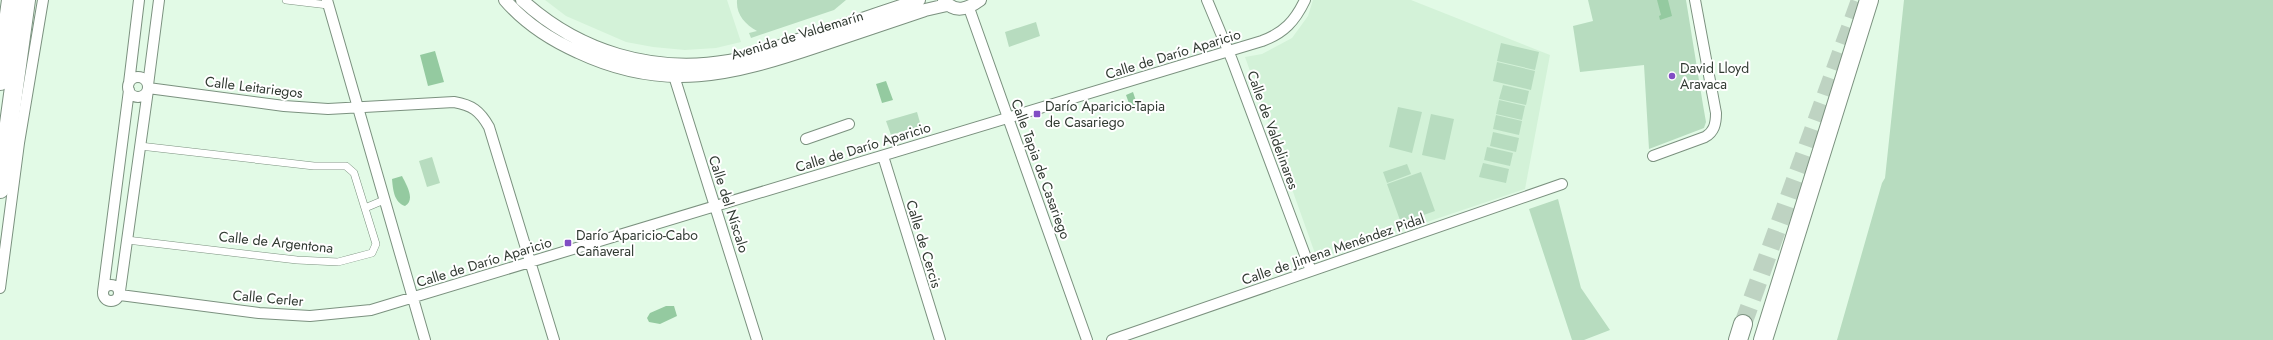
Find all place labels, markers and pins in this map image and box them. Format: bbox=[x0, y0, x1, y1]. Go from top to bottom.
place label: David Lloyd Aravaca bbox=[1680, 58, 1749, 94]
marker: David Lloyd Aravaca bbox=[1667, 71, 1677, 81]
place label: Darío Aparicio-Tapia de Casariego bbox=[1045, 96, 1165, 132]
marker: Darío Aparicio-Tapia de Casariego bbox=[1032, 109, 1042, 119]
place label: Darío Aparicio-Cabo Cañaveral bbox=[576, 225, 698, 261]
marker: Darío Aparicio-Cabo Cañaveral bbox=[563, 238, 573, 248]

